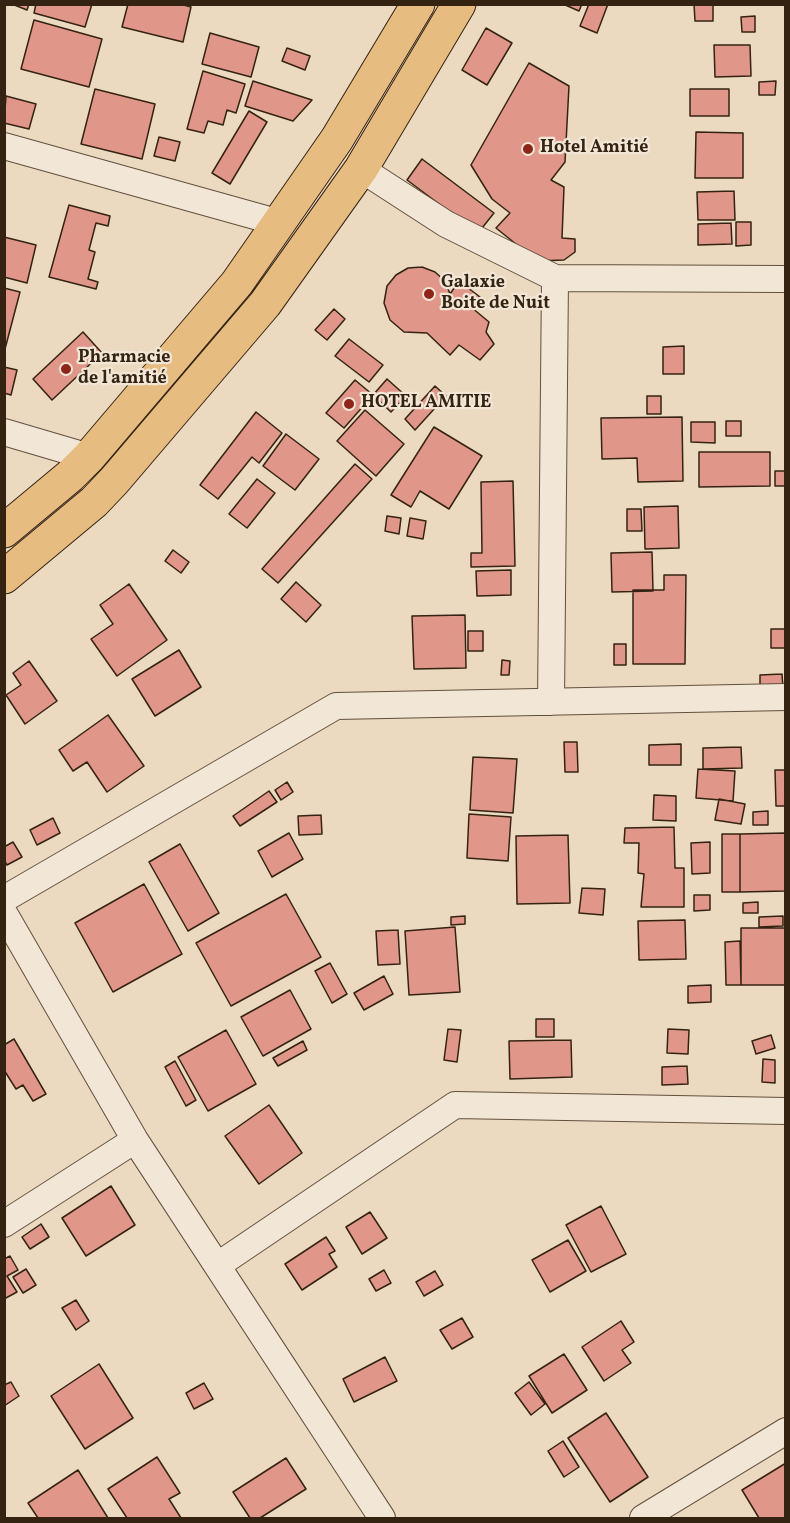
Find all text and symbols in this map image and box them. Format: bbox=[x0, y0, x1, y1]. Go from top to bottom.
place label: Hotel Amitié bbox=[540, 138, 648, 160]
marker: Hotel Amitié bbox=[521, 142, 535, 156]
place label: Galaxie Boite de Nuit bbox=[441, 273, 550, 316]
marker: Galaxie Boite de Nuit bbox=[422, 287, 436, 301]
place label: Pharmacie de l'amitié bbox=[78, 348, 171, 391]
marker: Pharmacie de l'amitié bbox=[59, 362, 73, 376]
place label: HOTEL AMITIE bbox=[361, 393, 491, 415]
marker: HOTEL AMITIE bbox=[342, 397, 356, 411]

